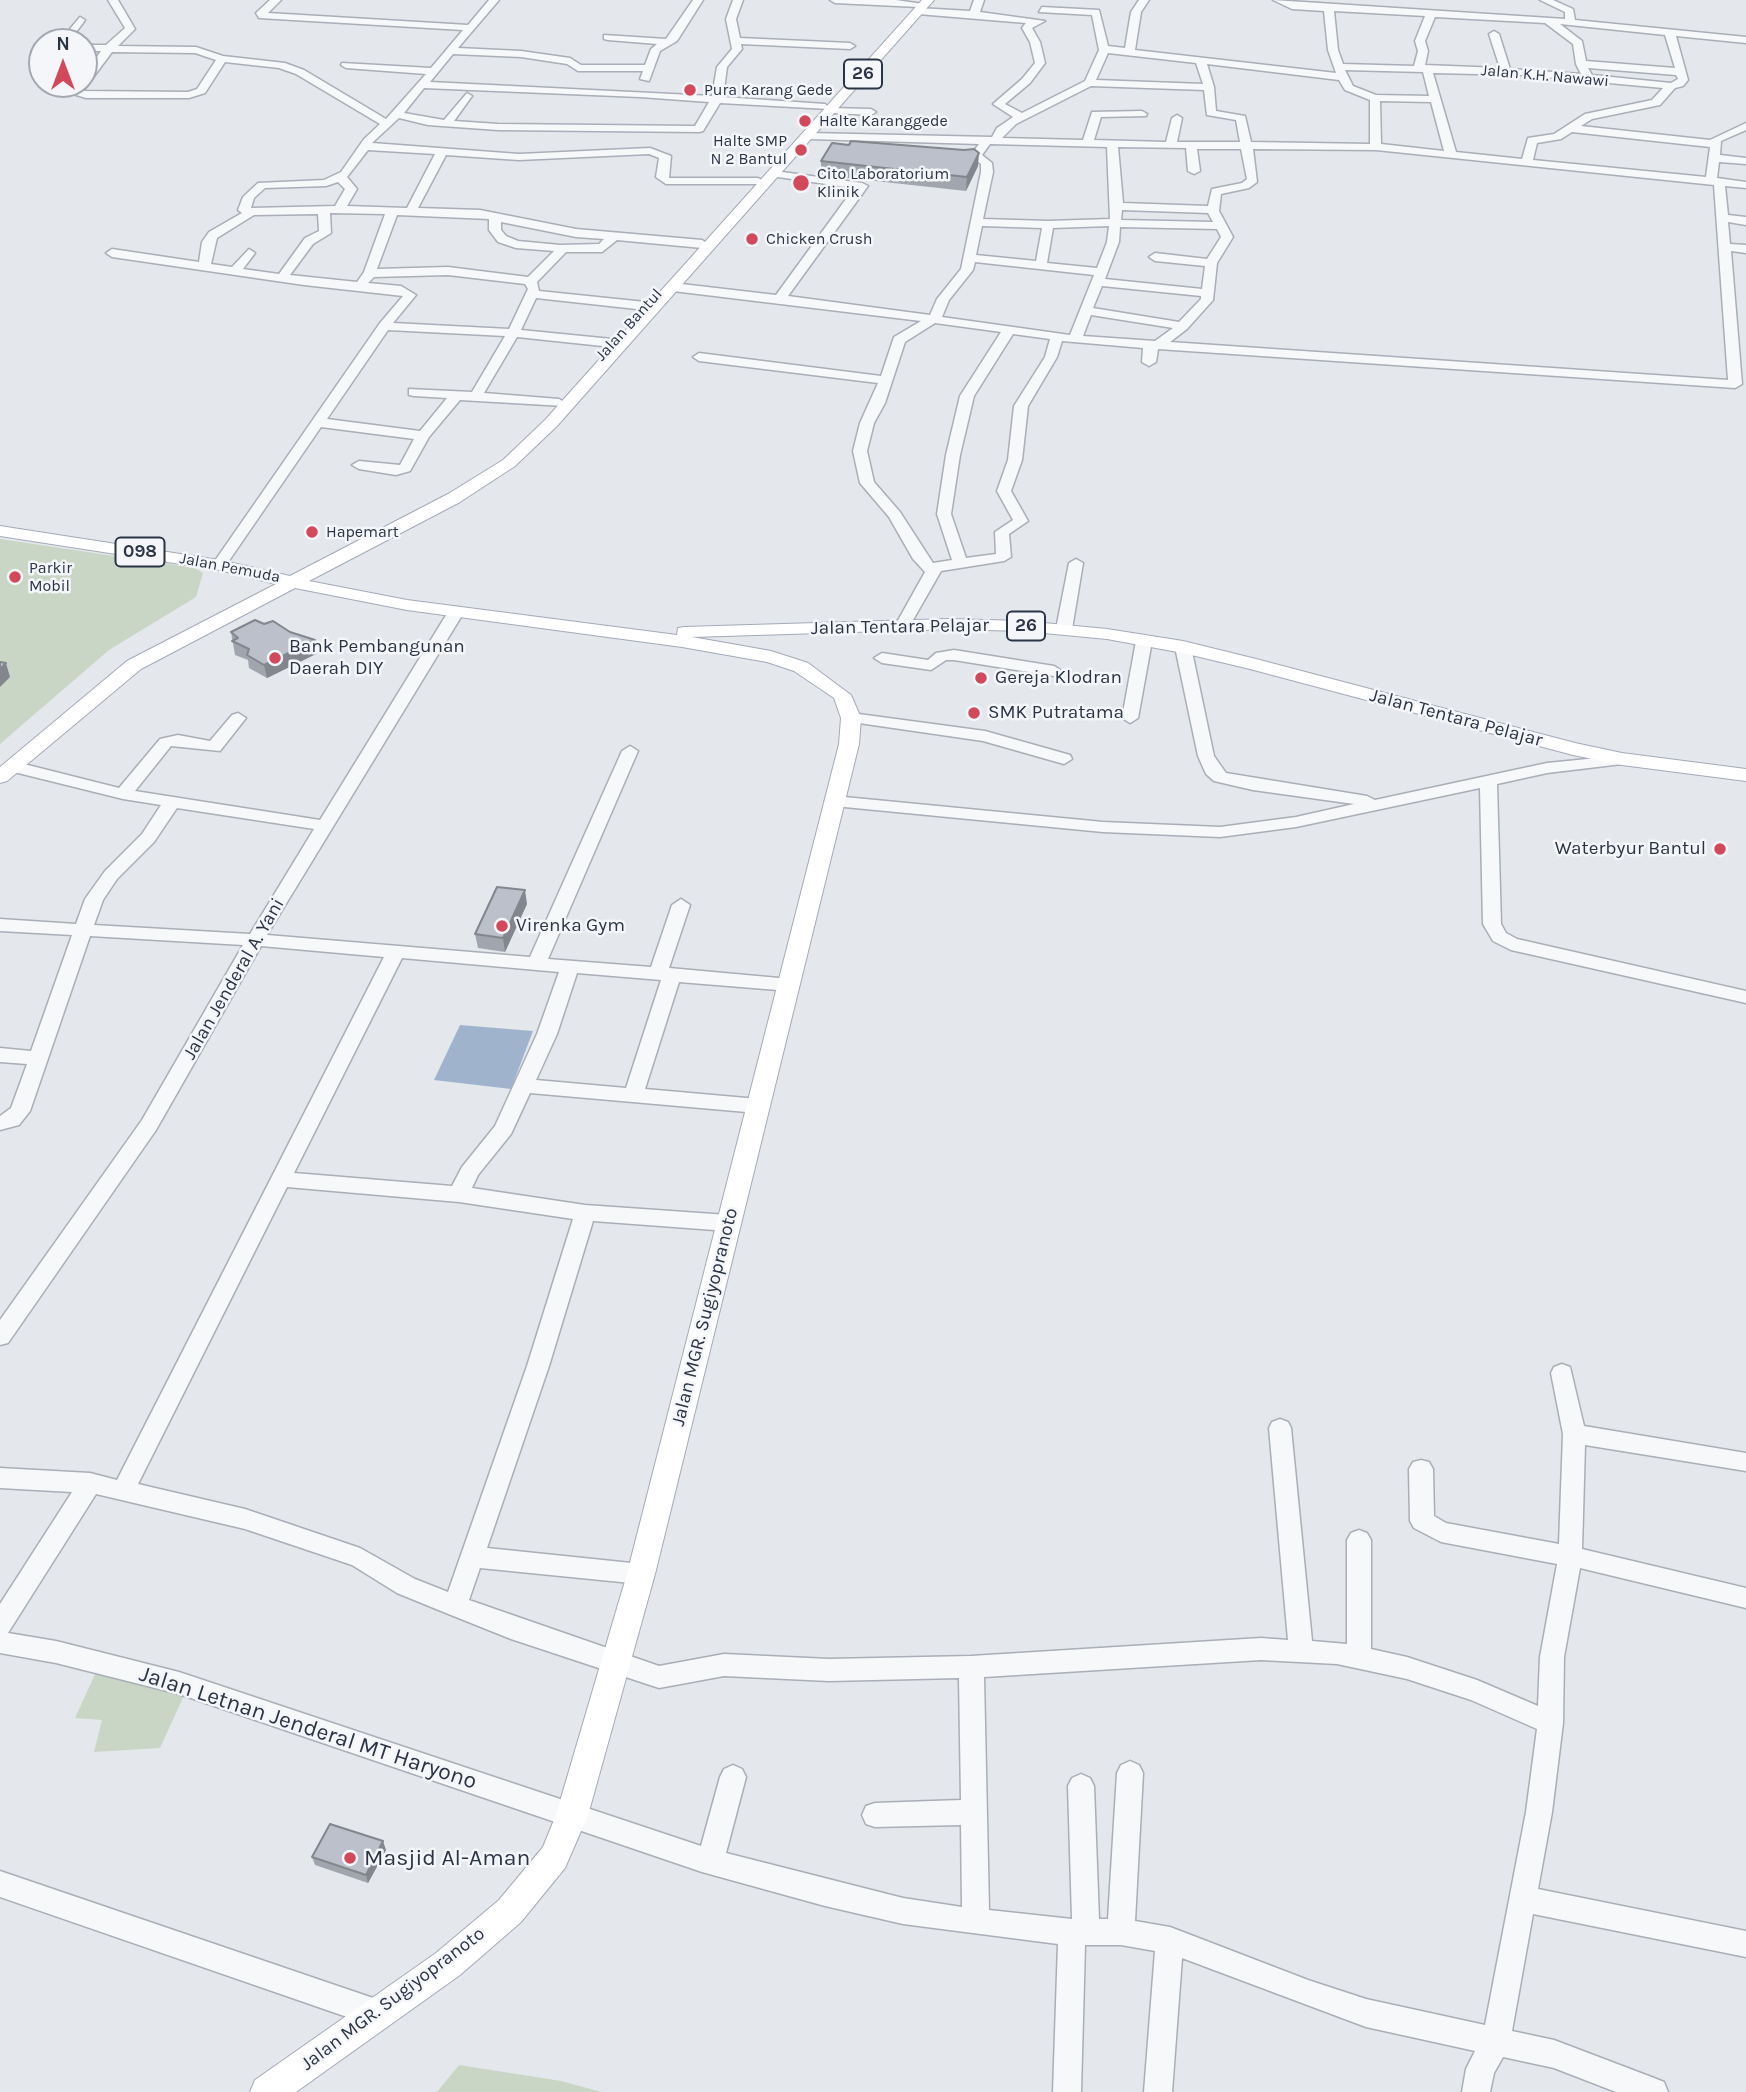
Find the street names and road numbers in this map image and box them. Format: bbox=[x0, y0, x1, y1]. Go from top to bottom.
road number: 26 bbox=[844, 60, 882, 88]
street label: Jalan K.H. Nawawi bbox=[1480, 61, 1610, 91]
street label: Jalan Bantul bbox=[592, 285, 666, 365]
road number: 098 bbox=[116, 538, 164, 566]
street label: Jalan Pemuda bbox=[178, 549, 282, 587]
road number: 26 bbox=[1007, 612, 1045, 640]
street label: Jalan Tentara Pelajar bbox=[811, 614, 989, 640]
street label: Jalan Tentara Pelajar bbox=[1367, 684, 1545, 752]
street label: Jalan Jenderal A. Yani bbox=[178, 894, 290, 1064]
street label: Jalan MGR. Sugiyopranoto bbox=[667, 1205, 743, 1429]
street label: Jalan Letnan Jenderal MT Haryono bbox=[136, 1660, 480, 1796]
street label: Jalan MGR. Sugiyopranoto bbox=[297, 1922, 489, 2076]

